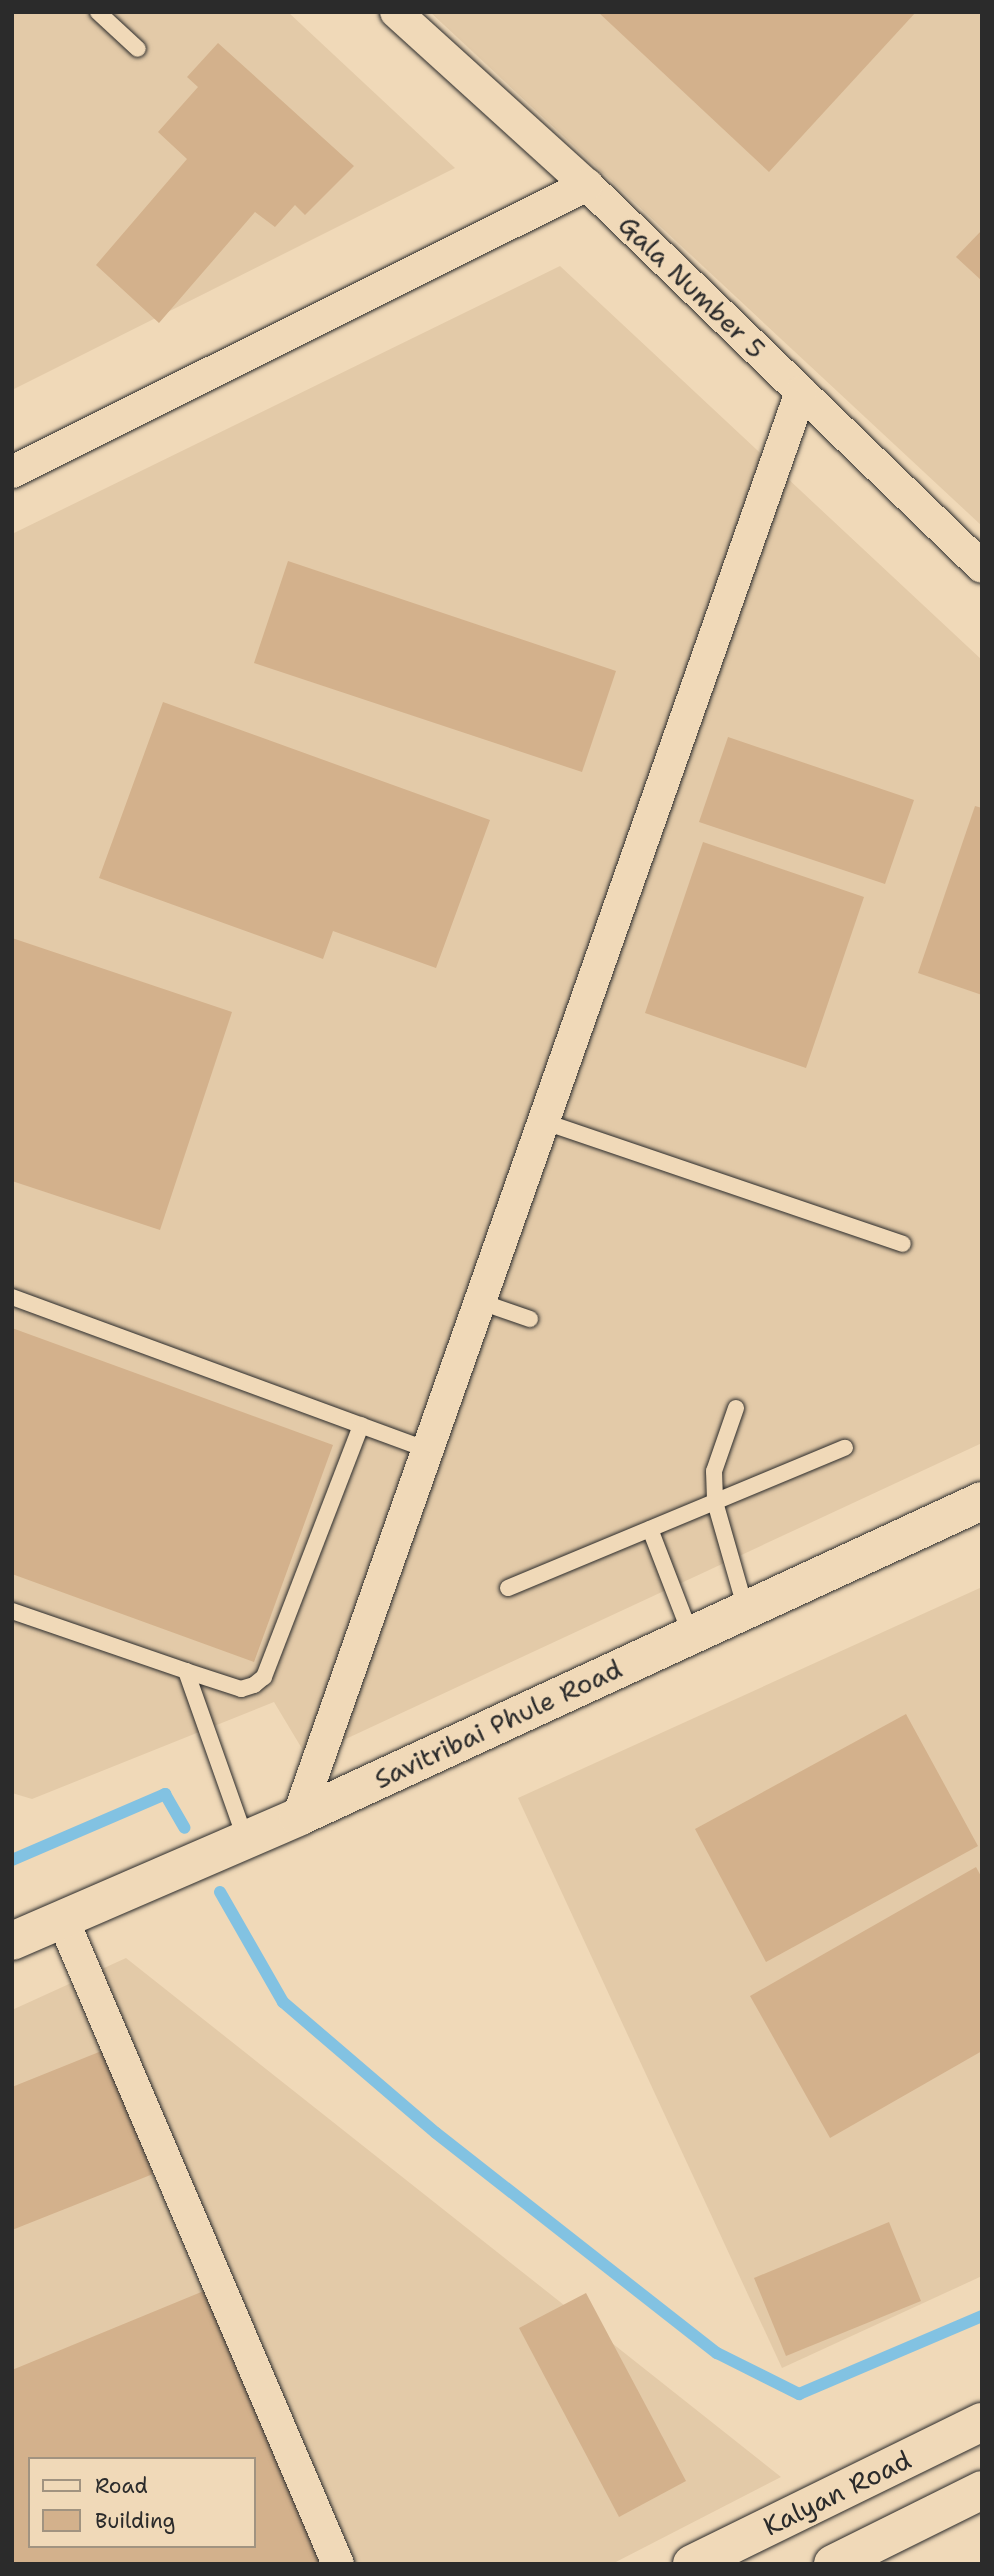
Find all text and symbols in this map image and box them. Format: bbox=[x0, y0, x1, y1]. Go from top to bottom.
street label: Gala Number 5 bbox=[612, 209, 772, 365]
street label: Savitribai Phule Road bbox=[369, 1653, 627, 1795]
street label: Kalyan Road bbox=[758, 2444, 916, 2542]
legend bbox=[28, 2457, 256, 2548]
text: Road bbox=[95, 2472, 148, 2500]
text: Building bbox=[95, 2507, 175, 2535]

